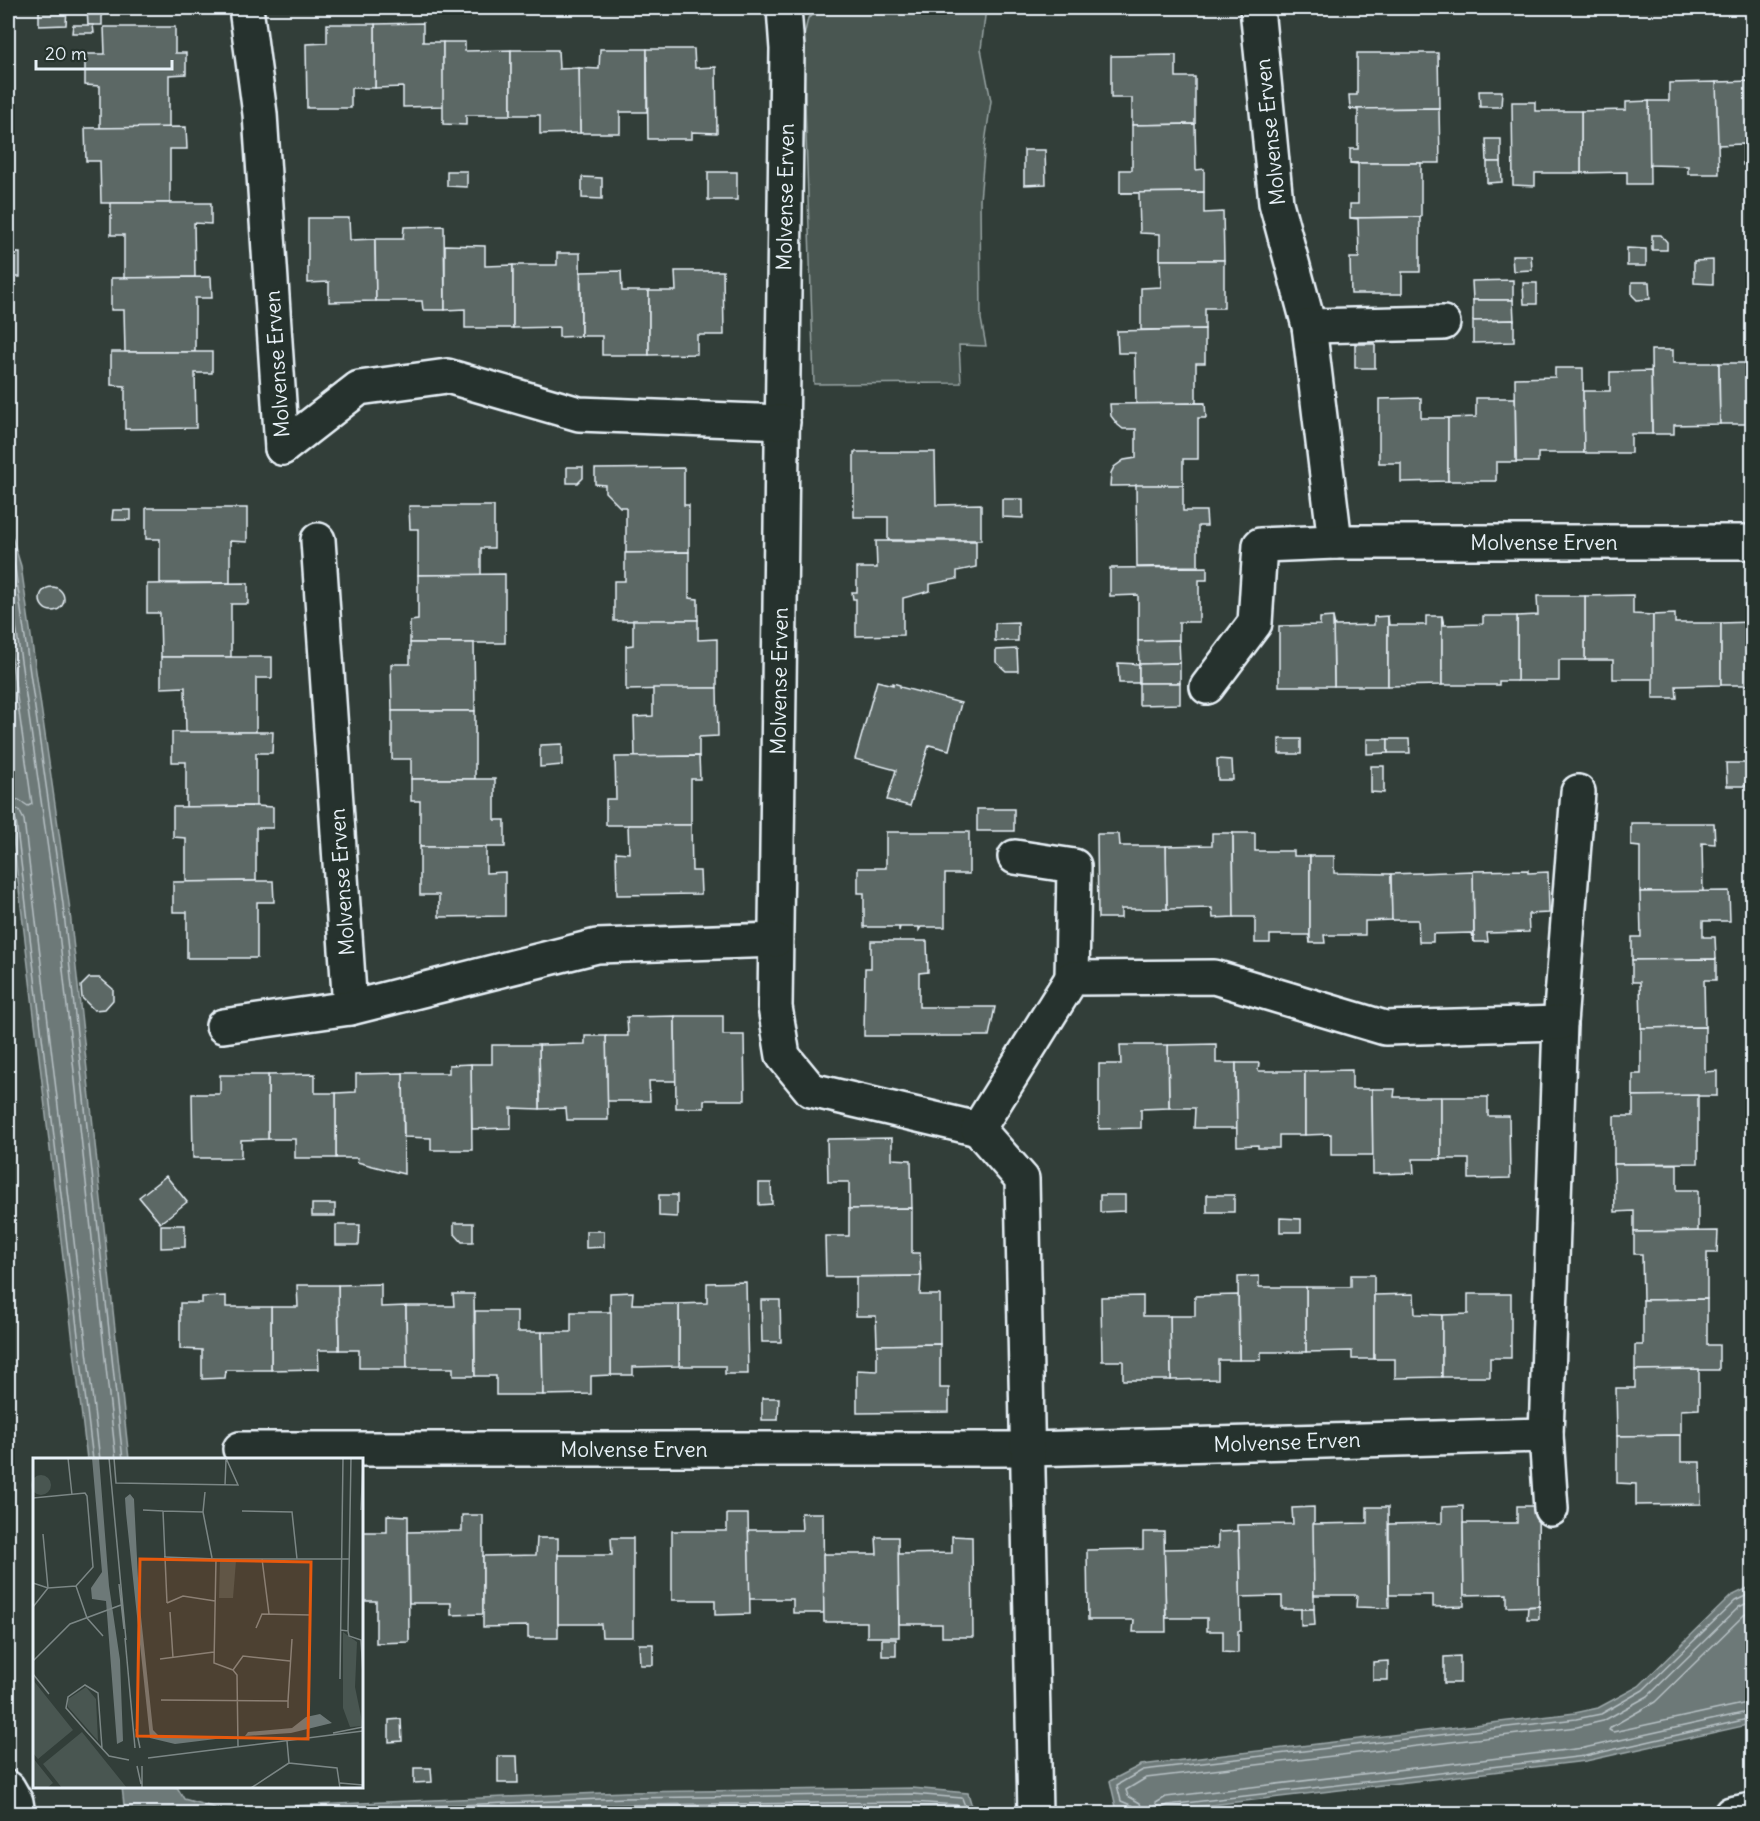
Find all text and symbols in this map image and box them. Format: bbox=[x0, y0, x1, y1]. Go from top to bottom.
scale bar bbox=[36, 33, 172, 71]
text: 20 m bbox=[45, 42, 87, 65]
street label: Molvense Erven bbox=[1249, 57, 1291, 207]
street label: Molvense Erven bbox=[770, 123, 800, 271]
street label: Molvense Erven bbox=[258, 290, 296, 438]
street label: Molvense Erven bbox=[1470, 529, 1618, 556]
street label: Molvense Erven bbox=[764, 607, 794, 755]
street label: Molvense Erven bbox=[323, 808, 361, 956]
street label: Molvense Erven bbox=[1213, 1426, 1361, 1458]
street label: Molvense Erven bbox=[560, 1436, 708, 1463]
inset map bbox=[33, 1458, 363, 1788]

